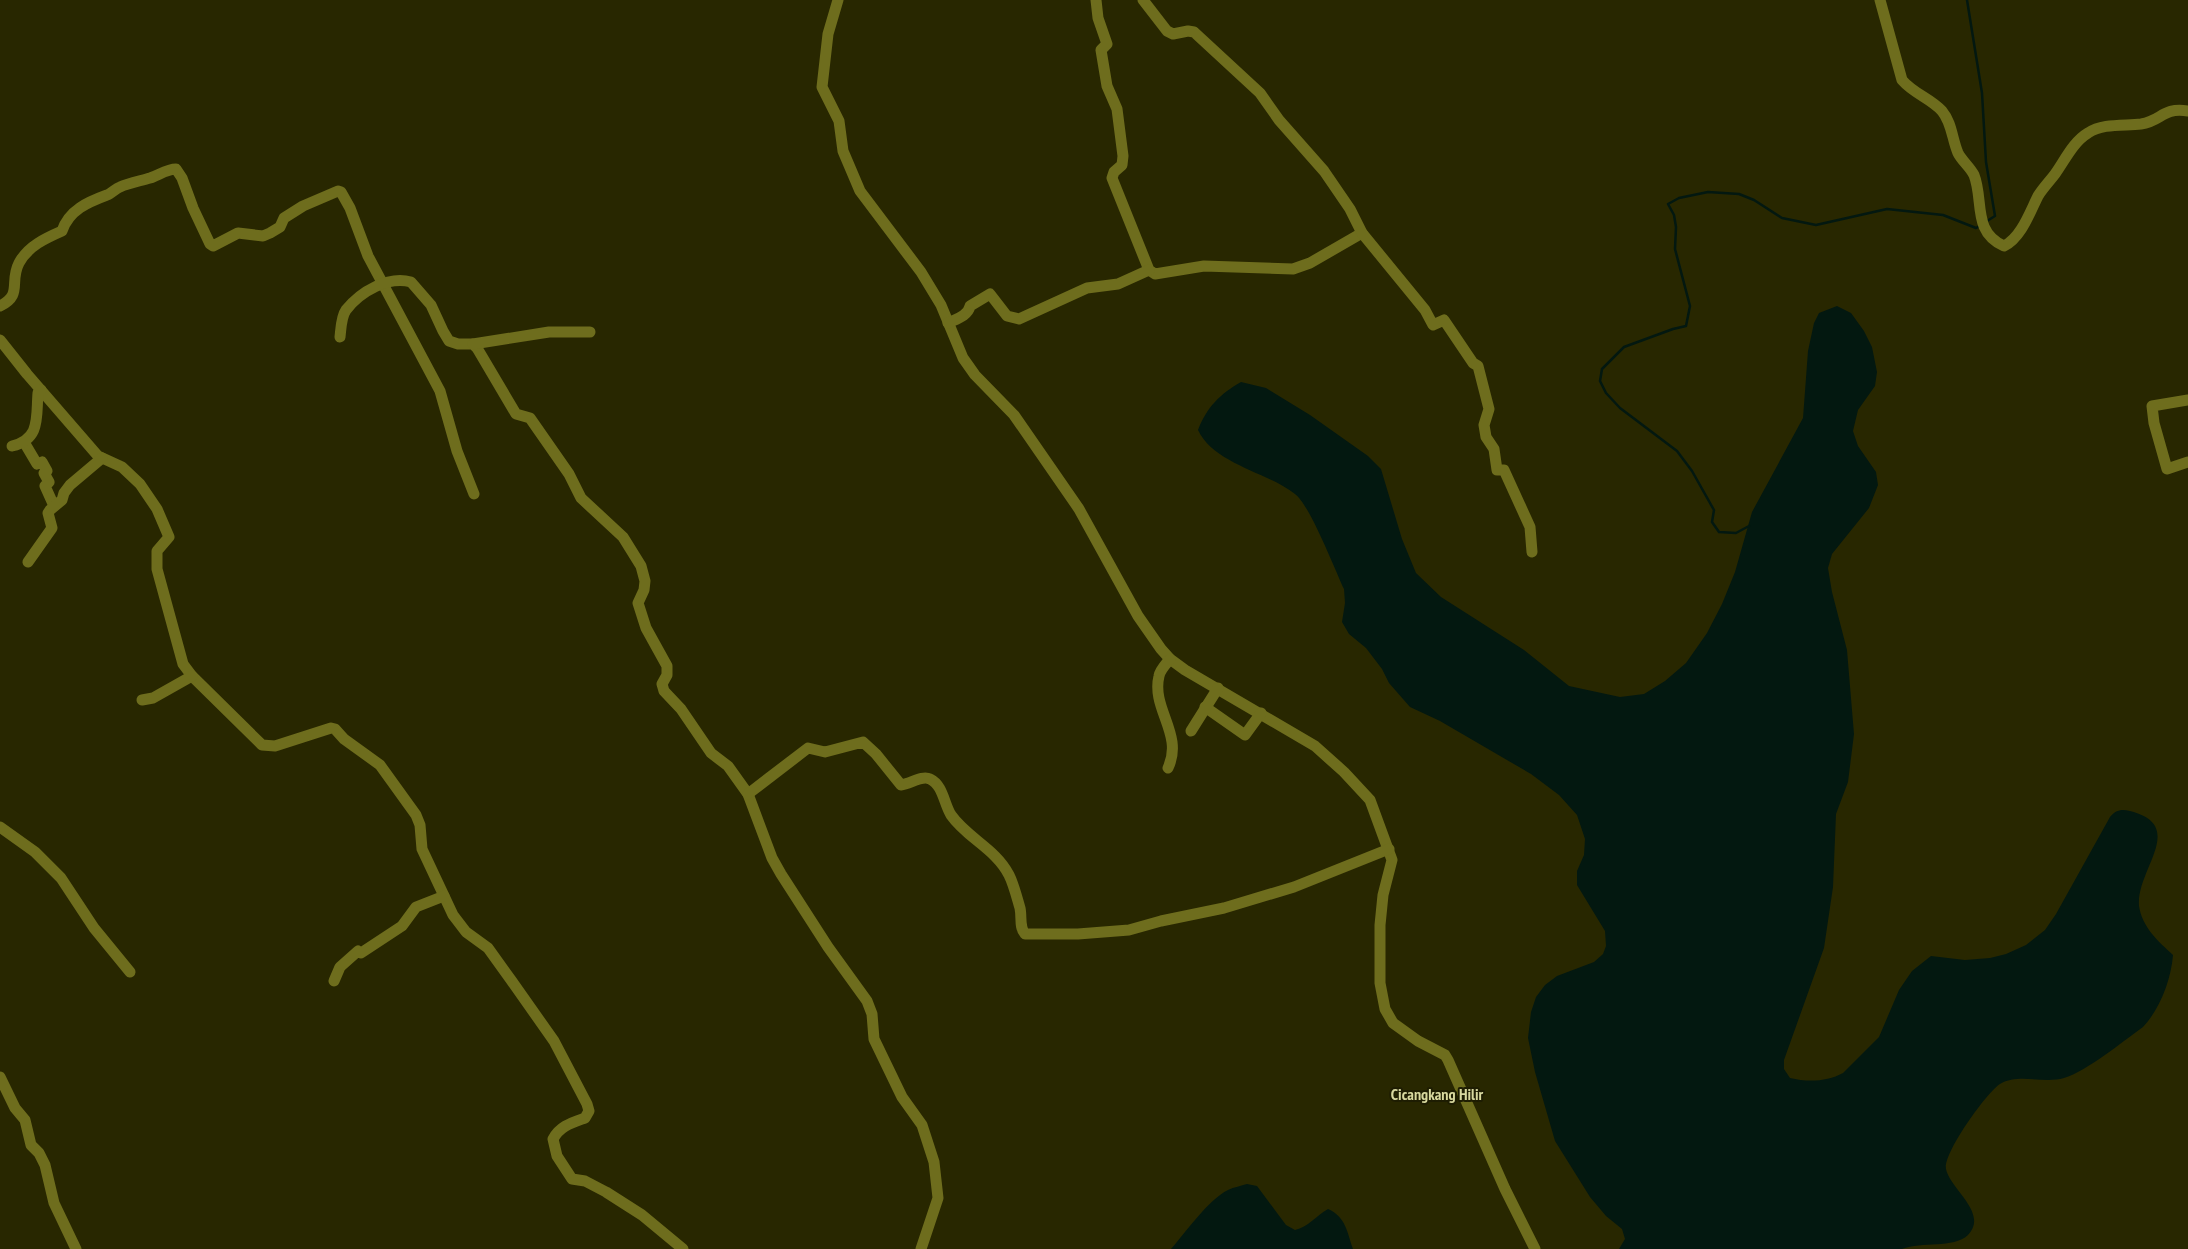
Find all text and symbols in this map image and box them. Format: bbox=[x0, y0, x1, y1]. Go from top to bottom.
district label: Cicangkang Hilir bbox=[1391, 1084, 1484, 1104]

